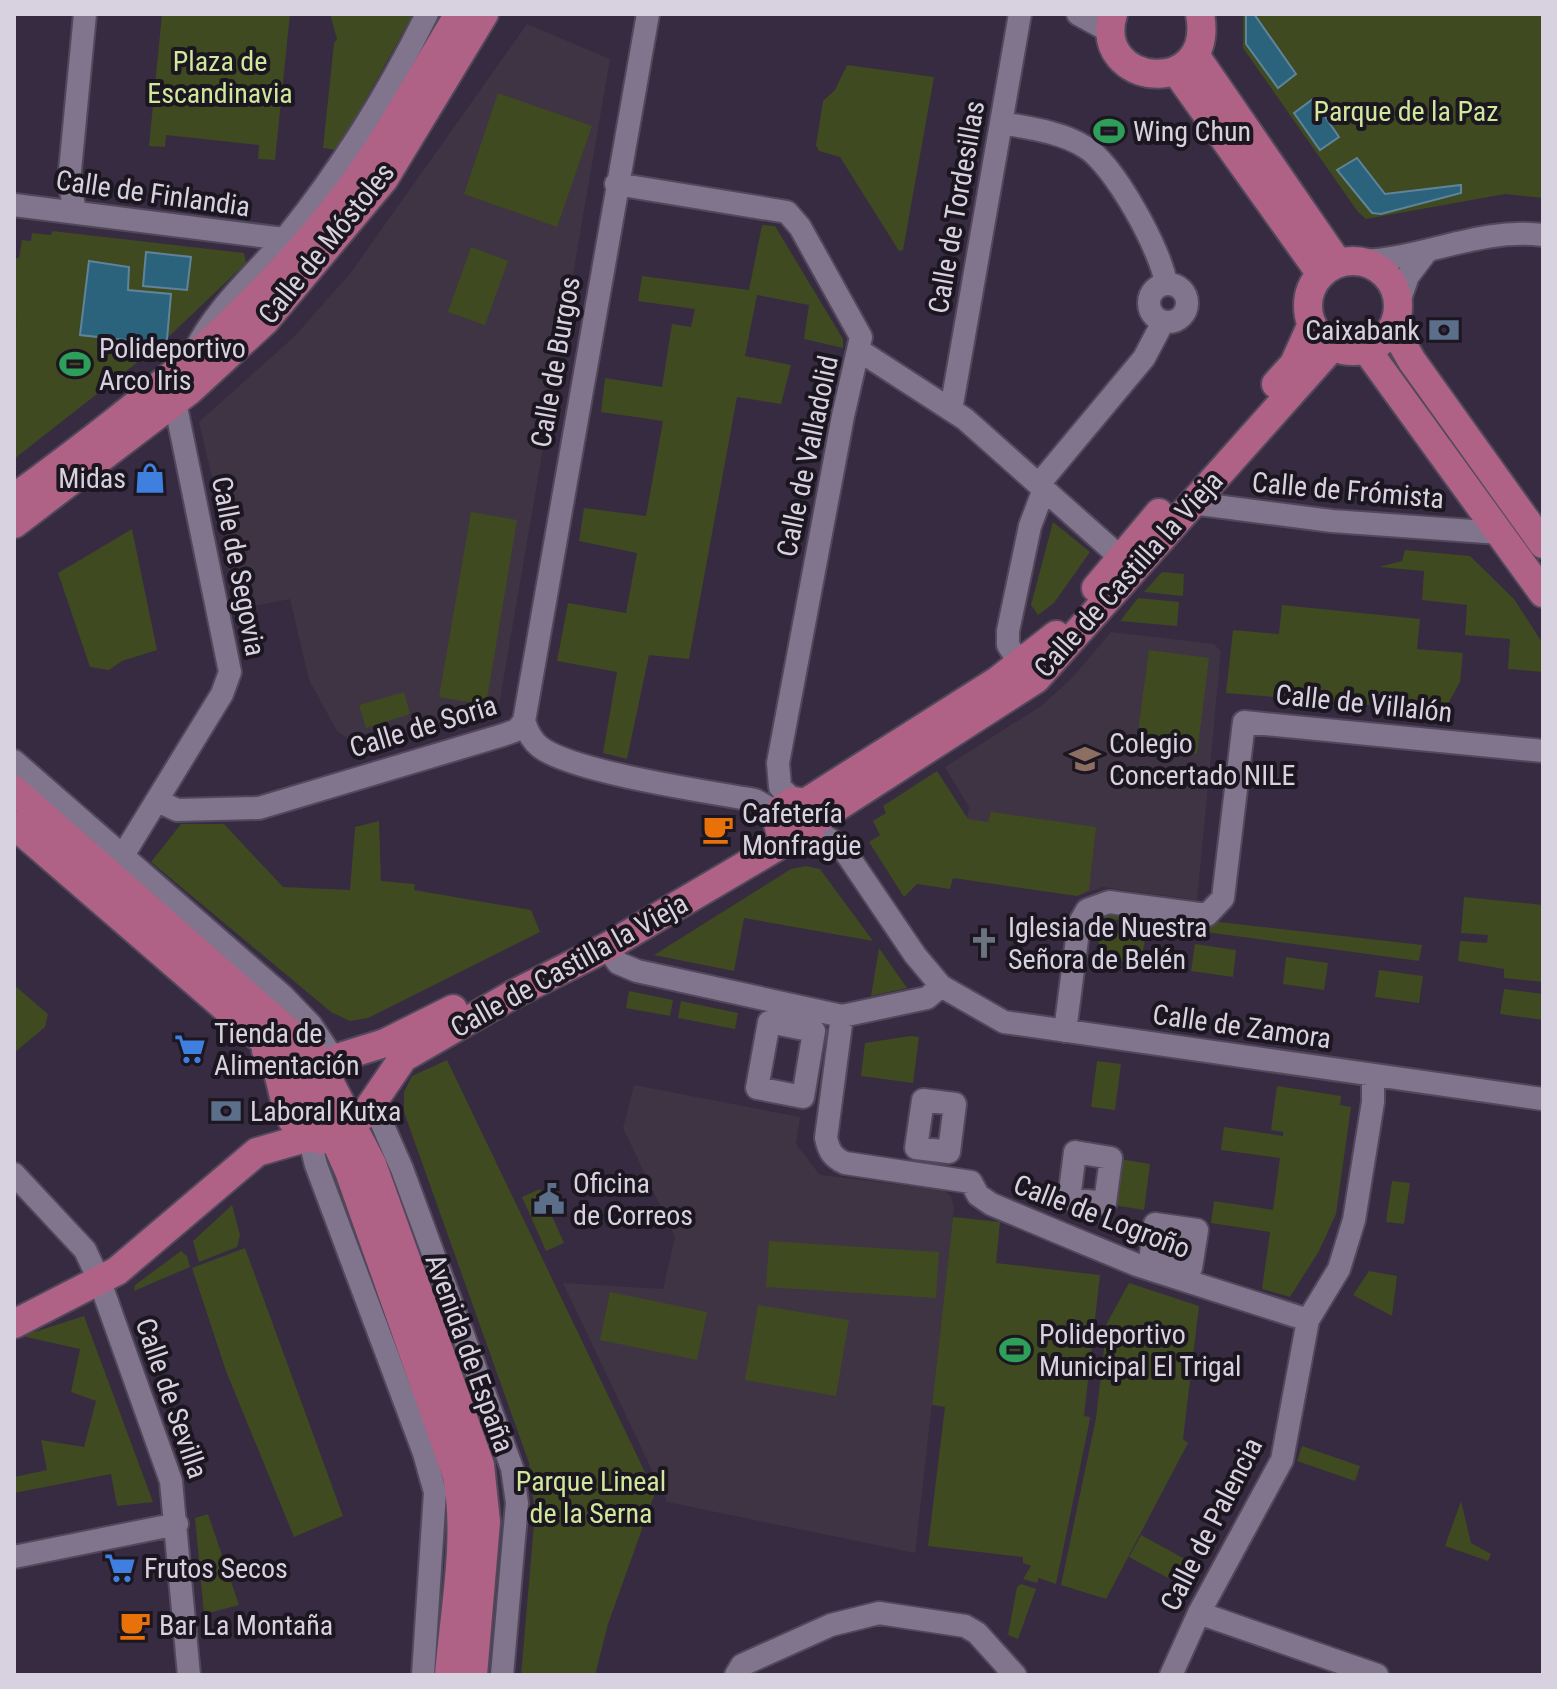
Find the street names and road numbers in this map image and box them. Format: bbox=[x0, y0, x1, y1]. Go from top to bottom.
street label: Calle de Tordesillas bbox=[922, 98, 991, 316]
street label: Calle de Móstoles bbox=[251, 156, 401, 330]
street label: Calle de Finlandia bbox=[54, 164, 252, 223]
street label: Calle de Burgos bbox=[524, 274, 587, 450]
street label: Calle de Valladolid bbox=[770, 353, 845, 560]
street label: Calle de Castilla la Vieja bbox=[1027, 465, 1230, 684]
street label: Calle de Frómista bbox=[1251, 466, 1445, 515]
street label: Calle de Segovia bbox=[205, 473, 272, 659]
street label: Calle de Villalón bbox=[1274, 678, 1454, 729]
street label: Calle de Soria bbox=[346, 688, 501, 764]
street label: Calle de Castilla la Vieja bbox=[445, 887, 693, 1044]
street label: Calle de Zamora bbox=[1151, 998, 1333, 1055]
street label: Calle de Logroño bbox=[1009, 1168, 1195, 1265]
street label: Avenida de España bbox=[418, 1250, 521, 1457]
street label: Calle de Sevilla bbox=[129, 1314, 214, 1483]
street label: Calle de Palencia bbox=[1154, 1432, 1269, 1616]

